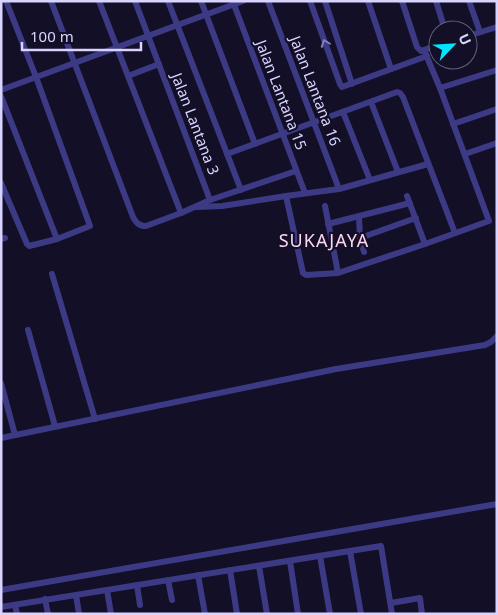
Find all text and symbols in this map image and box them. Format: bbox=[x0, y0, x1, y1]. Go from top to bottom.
scale bar bbox=[22, 20, 141, 52]
north arrow bbox=[428, 20, 478, 70]
text: 100 m bbox=[30, 26, 74, 46]
text: U bbox=[454, 30, 476, 48]
street label: Jalan Lantana 16 bbox=[285, 31, 346, 148]
street label: Jalan Lantana 15 bbox=[251, 35, 312, 152]
one-way arrow bbox=[321, 39, 332, 48]
street label: Jalan Lantana 3 bbox=[167, 68, 225, 177]
district label: SUKAJAYA bbox=[279, 228, 369, 252]

